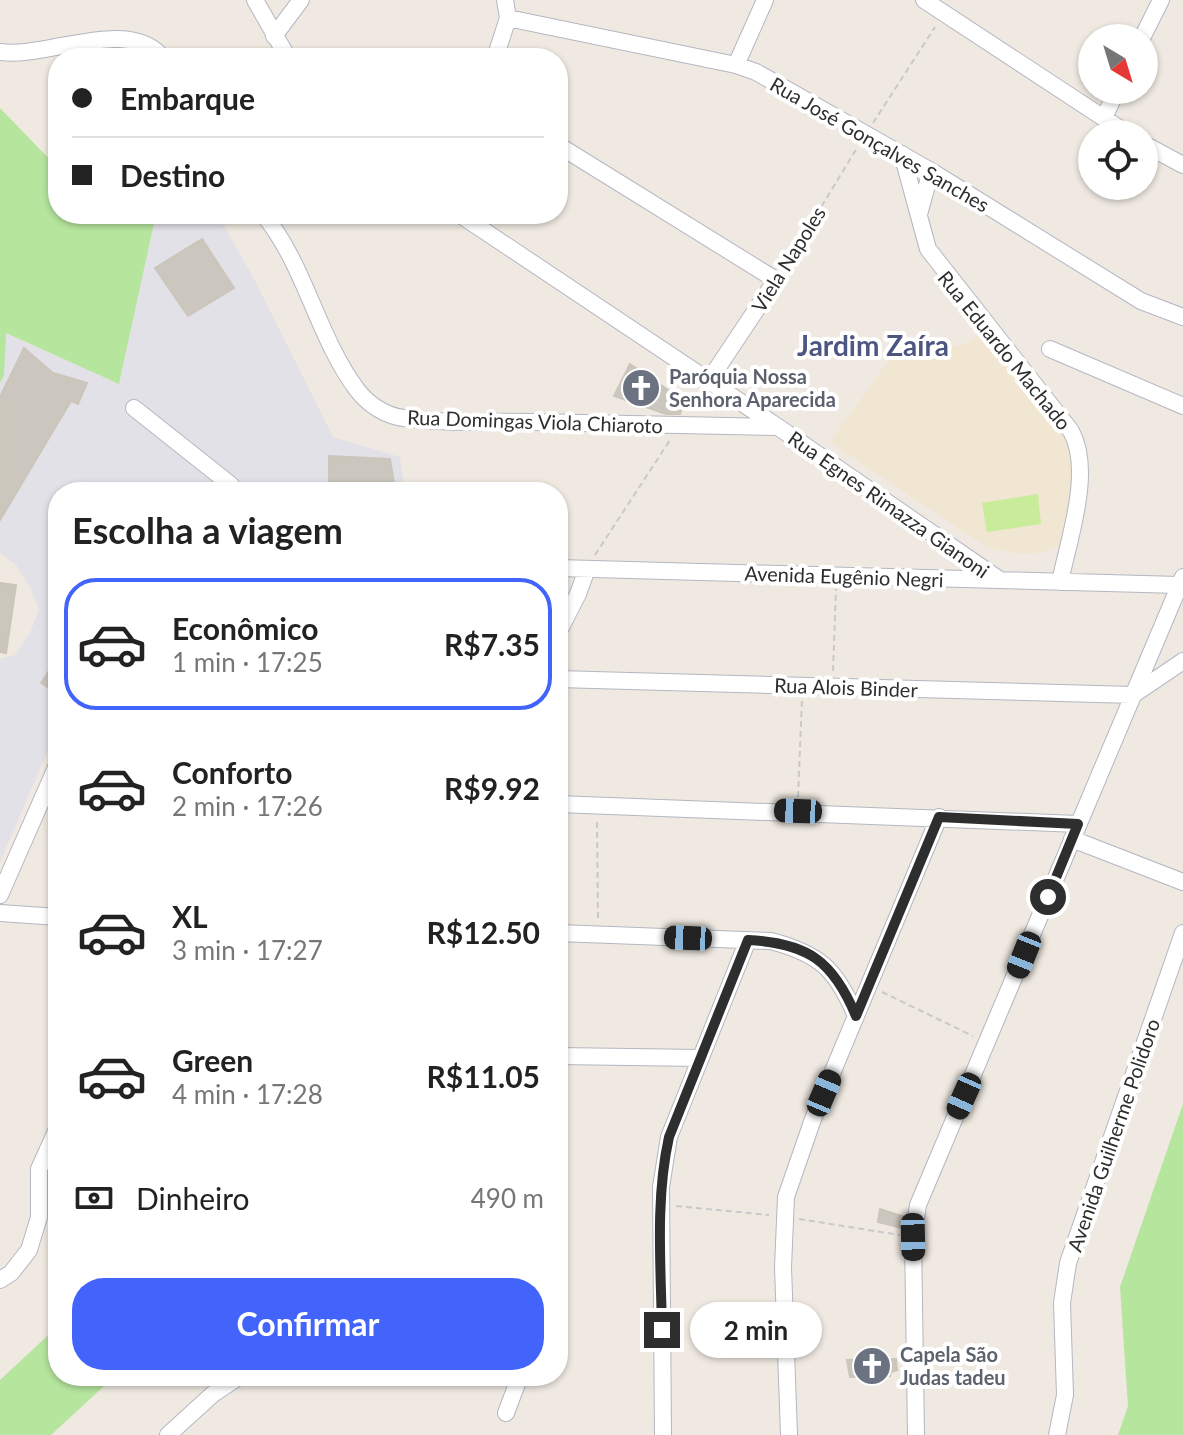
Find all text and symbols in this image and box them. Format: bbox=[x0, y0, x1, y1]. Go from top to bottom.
north arrow bbox=[1078, 24, 1158, 104]
map controls bbox=[1078, 24, 1158, 200]
street label: Rua José Gonçalves Sanches bbox=[766, 71, 994, 217]
text: Embarque bbox=[120, 80, 255, 116]
button: locate bbox=[1078, 120, 1158, 200]
text: Destino bbox=[120, 157, 225, 193]
street label: Viela Napoles bbox=[746, 202, 830, 316]
street label: Rua Eduardo Machado bbox=[933, 266, 1077, 434]
district label: Jardim Zaíra bbox=[797, 328, 949, 362]
place label: Paróquia Nossa Senhora Aparecida bbox=[669, 364, 836, 411]
church icon: Paróquia Nossa Senhora Aparecida bbox=[620, 367, 662, 409]
street label: Rua Domingas Viola Chiaroto bbox=[407, 405, 663, 437]
street label: Rua Egnes Rimazza Gianoni bbox=[784, 425, 994, 583]
text: Escolha a viagem bbox=[72, 508, 343, 552]
street label: Avenida Eugênio Negri bbox=[744, 561, 944, 591]
icon: car bbox=[76, 608, 148, 680]
text: Econômico bbox=[172, 610, 318, 646]
text: R$7.35 bbox=[444, 626, 540, 662]
text: 1 min · 17:25 bbox=[172, 646, 323, 678]
street label: Rua Alois Binder bbox=[774, 673, 919, 702]
icon: car bbox=[76, 752, 148, 824]
text: Conforto bbox=[172, 754, 292, 790]
text: R$9.92 bbox=[444, 770, 540, 806]
text: 2 min · 17:26 bbox=[172, 790, 323, 822]
car bbox=[774, 798, 822, 824]
route start bbox=[1030, 879, 1066, 915]
icon: car bbox=[76, 896, 148, 968]
text: XL bbox=[172, 898, 208, 934]
text: R$12.50 bbox=[427, 914, 540, 950]
car bbox=[664, 925, 712, 951]
car bbox=[1004, 928, 1044, 982]
text: 3 min · 17:27 bbox=[172, 934, 323, 966]
street label: Avenida Guilherme Polidoro bbox=[1062, 1015, 1164, 1255]
icon: car bbox=[76, 1040, 148, 1112]
text: Green bbox=[172, 1042, 253, 1078]
text: R$11.05 bbox=[427, 1058, 540, 1094]
car bbox=[804, 1066, 844, 1120]
car bbox=[943, 1069, 985, 1123]
text: 4 min · 17:28 bbox=[172, 1078, 323, 1110]
icon: cash bbox=[72, 1176, 116, 1220]
text: Dinheiro bbox=[136, 1180, 250, 1216]
text: 490 m bbox=[471, 1182, 544, 1214]
car bbox=[901, 1213, 925, 1261]
button: Confirmar bbox=[72, 1278, 544, 1370]
callout: 2 min bbox=[690, 1302, 822, 1358]
route end bbox=[644, 1312, 680, 1348]
text: 2 min bbox=[724, 1314, 788, 1346]
place label: Capela São Judas tadeu bbox=[900, 1342, 1006, 1389]
church icon: Capela São Judas tadeu bbox=[851, 1345, 893, 1387]

